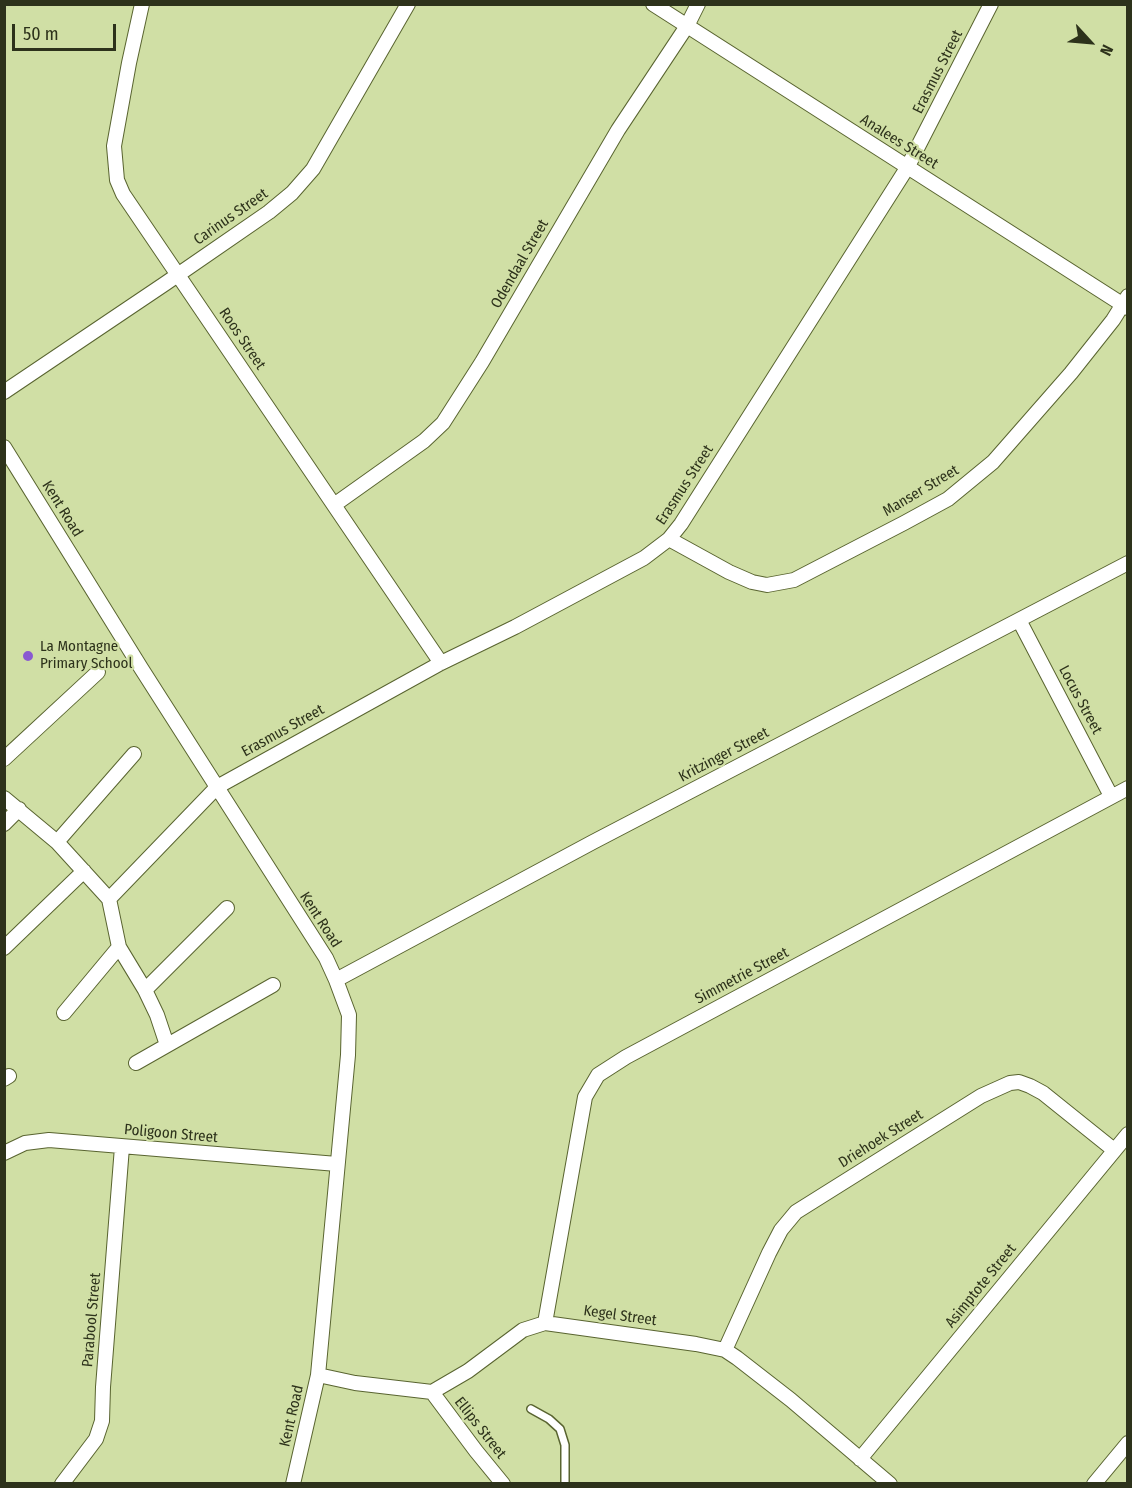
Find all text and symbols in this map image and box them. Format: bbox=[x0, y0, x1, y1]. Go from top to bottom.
scale bar bbox=[15, 12, 118, 50]
north arrow bbox=[1060, 12, 1120, 72]
text: 50 m bbox=[23, 23, 59, 45]
street label: Erasmus Street bbox=[909, 27, 967, 117]
text: N bbox=[1096, 42, 1117, 59]
street label: Analees Street bbox=[857, 111, 941, 173]
street label: Carinus Street bbox=[190, 185, 272, 249]
street label: Odendaal Street bbox=[487, 216, 553, 312]
street label: Roos Street bbox=[215, 305, 269, 373]
street label: Erasmus Street bbox=[653, 442, 717, 528]
street label: Manser Street bbox=[880, 461, 962, 521]
street label: Kent Road bbox=[38, 478, 86, 540]
place label: La Montagne Primary School bbox=[40, 638, 132, 673]
marker: La Montagne Primary School bbox=[21, 649, 35, 663]
street label: Locus Street bbox=[1054, 663, 1106, 737]
street label: Erasmus Street bbox=[239, 701, 327, 761]
street label: Kritzinger Street bbox=[676, 724, 772, 786]
street label: Kent Road bbox=[295, 889, 345, 951]
street label: Simmetrie Street bbox=[692, 944, 792, 1008]
street label: Driehoek Street bbox=[836, 1106, 926, 1172]
street label: Poligoon Street bbox=[123, 1121, 219, 1147]
street label: Asimptote Street bbox=[942, 1240, 1020, 1332]
street label: Parabool Street bbox=[79, 1272, 105, 1368]
street label: Kegel Street bbox=[582, 1302, 658, 1330]
street label: Kent Road bbox=[276, 1383, 308, 1449]
street label: Ellips Street bbox=[450, 1394, 510, 1462]

